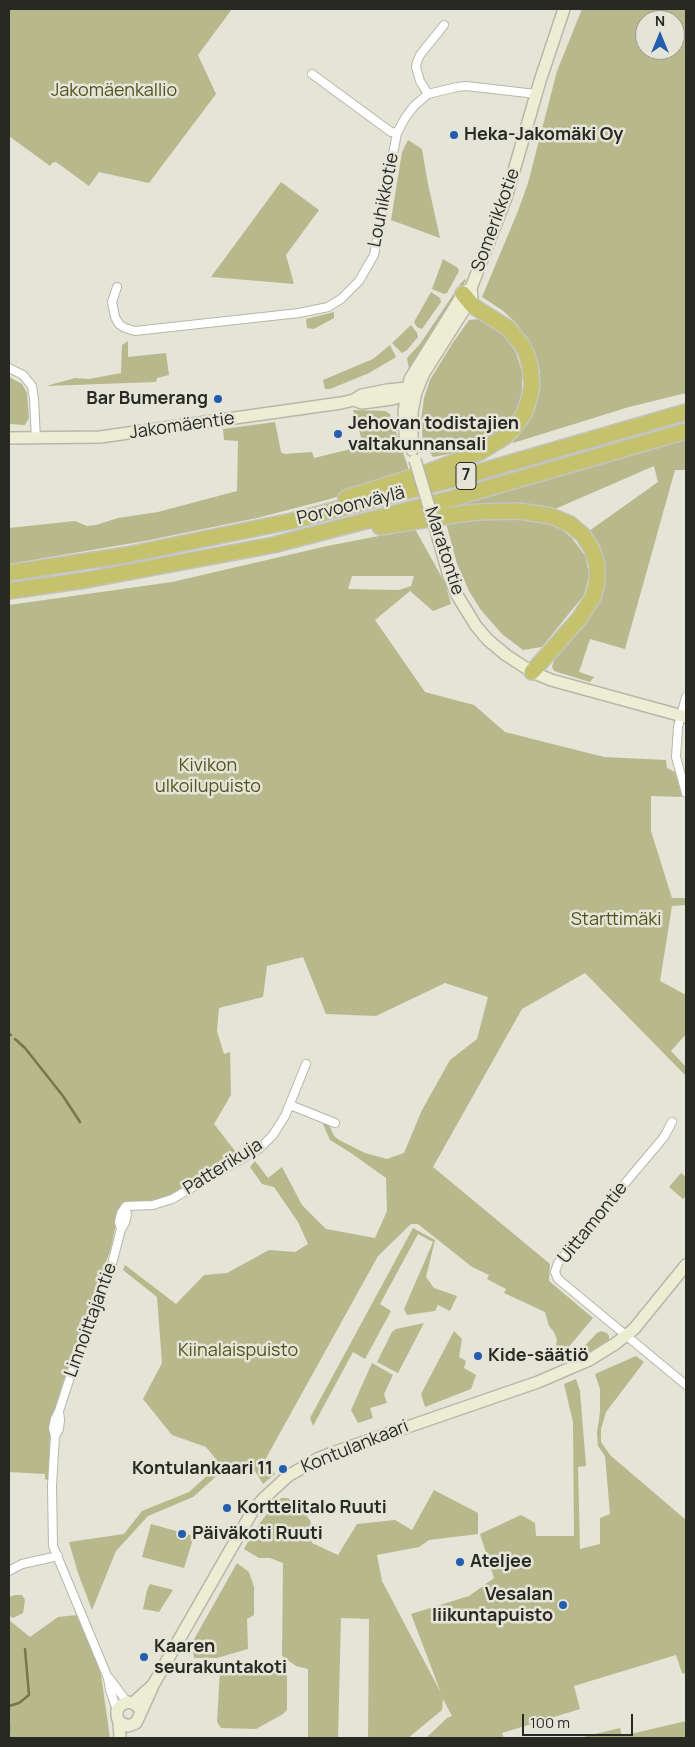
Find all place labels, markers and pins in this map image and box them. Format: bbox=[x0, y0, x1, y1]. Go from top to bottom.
place label: Heka-Jakomäki Oy bbox=[464, 124, 623, 146]
marker: Heka-Jakomäki Oy bbox=[448, 129, 460, 141]
place label: Bar Bumerang bbox=[86, 388, 208, 410]
marker: Bar Bumerang bbox=[212, 393, 224, 405]
place label: Jehovan todistajien valtakunnansali bbox=[348, 413, 519, 456]
marker: Jehovan todistajien valtakunnansali bbox=[332, 428, 344, 440]
place label: Kide-säätiö bbox=[488, 1345, 589, 1367]
marker: Kide-säätiö bbox=[472, 1350, 484, 1362]
place label: Kontulankaari 11 bbox=[132, 1458, 273, 1480]
marker: Kontulankaari 11 bbox=[277, 1463, 289, 1475]
place label: Korttelitalo Ruuti bbox=[237, 1497, 387, 1519]
marker: Korttelitalo Ruuti bbox=[221, 1502, 233, 1514]
place label: Päiväkoti Ruuti bbox=[192, 1523, 323, 1545]
marker: Päiväkoti Ruuti bbox=[176, 1528, 188, 1540]
place label: Ateljee bbox=[470, 1551, 532, 1573]
marker: Ateljee bbox=[454, 1556, 466, 1568]
place label: Vesalan liikuntapuisto bbox=[432, 1584, 553, 1626]
marker: Vesalan liikuntapuisto bbox=[557, 1599, 569, 1611]
place label: Kaaren seurakuntakoti bbox=[154, 1636, 287, 1678]
marker: Kaaren seurakuntakoti bbox=[138, 1651, 150, 1663]

